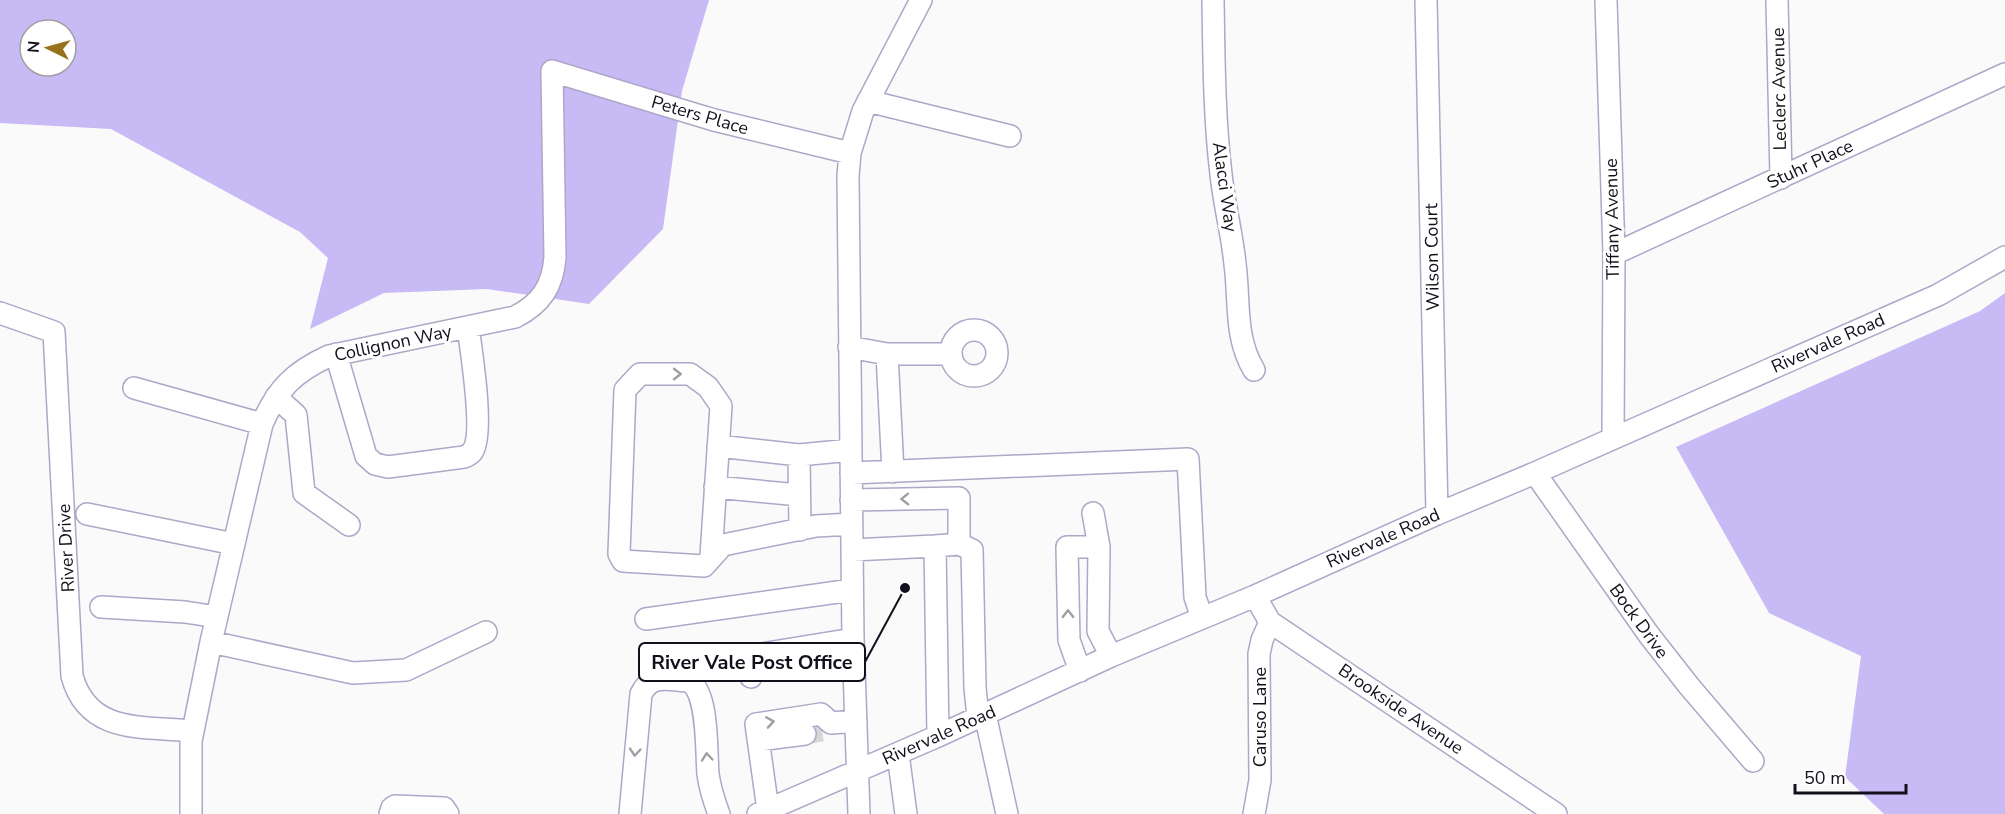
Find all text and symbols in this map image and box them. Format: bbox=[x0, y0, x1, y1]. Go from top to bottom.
north arrow bbox=[18, 18, 78, 78]
street label: Leclerc Avenue bbox=[1766, 27, 1792, 151]
text: N bbox=[23, 40, 46, 54]
street label: Peters Place bbox=[649, 90, 751, 140]
street label: Stuhr Place bbox=[1763, 134, 1857, 194]
street label: Alacci Way bbox=[1207, 140, 1243, 234]
street label: Tiffany Avenue bbox=[1599, 158, 1625, 280]
street label: Wilson Court bbox=[1419, 202, 1445, 311]
street label: Rivervale Road bbox=[1767, 307, 1889, 379]
street label: Collignon Way bbox=[332, 319, 455, 367]
one-way arrow bbox=[672, 368, 681, 380]
one-way arrow bbox=[901, 493, 910, 505]
street label: Rivervale Road bbox=[1322, 502, 1444, 574]
street label: River Drive bbox=[52, 503, 80, 593]
street label: Bock Drive bbox=[1604, 579, 1674, 663]
one-way arrow bbox=[1062, 610, 1074, 619]
callout: River Vale Post Office bbox=[639, 643, 865, 681]
text: River Vale Post Office bbox=[651, 649, 853, 676]
street label: Brookside Avenue bbox=[1334, 658, 1468, 760]
street label: Caruso Lane bbox=[1248, 667, 1272, 767]
street label: Rivervale Road bbox=[878, 699, 1000, 771]
one-way arrow bbox=[766, 717, 775, 729]
one-way arrow bbox=[629, 747, 642, 757]
one-way arrow bbox=[701, 753, 714, 762]
scale bar bbox=[1795, 757, 1906, 795]
text: 50 m bbox=[1804, 766, 1846, 790]

